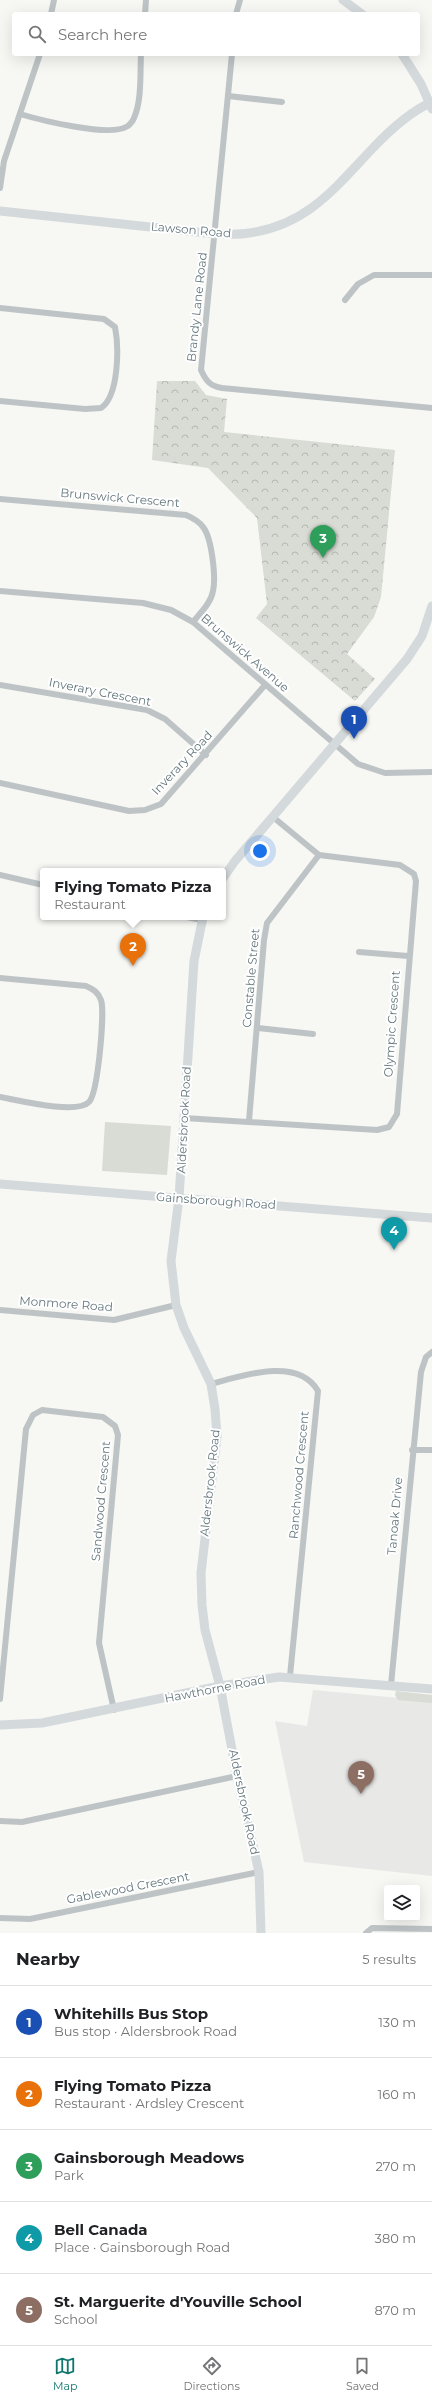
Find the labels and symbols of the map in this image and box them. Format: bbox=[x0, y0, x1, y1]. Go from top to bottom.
street label: Lawson Road bbox=[150, 219, 232, 240]
street label: Brandy Lane Road bbox=[183, 251, 210, 363]
street label: Brunswick Crescent bbox=[60, 485, 180, 510]
pin: 3 bbox=[310, 525, 336, 558]
street label: Brunswick Avenue bbox=[198, 610, 292, 695]
street label: Inverary Crescent bbox=[48, 674, 153, 709]
pin: 1 bbox=[341, 706, 367, 739]
street label: Inverary Road bbox=[148, 727, 215, 798]
your location bbox=[250, 841, 270, 861]
street label: Constable Street bbox=[239, 928, 262, 1028]
pin: 2 bbox=[120, 933, 146, 966]
street label: Olympic Crescent bbox=[380, 970, 403, 1078]
street label: Aldersbrook Road bbox=[173, 1066, 194, 1174]
street label: Gainsborough Road bbox=[156, 1189, 277, 1212]
pin: 4 bbox=[381, 1217, 407, 1250]
street label: Monmore Road bbox=[19, 1293, 113, 1314]
street label: Ranchwood Crescent bbox=[285, 1410, 312, 1540]
street label: Aldersbrook Road bbox=[196, 1429, 223, 1537]
street label: Sandwood Crescent bbox=[88, 1440, 113, 1562]
street label: Tanoak Drive bbox=[384, 1476, 405, 1555]
street label: Hawthorne Road bbox=[163, 1671, 267, 1706]
street label: Aldersbrook Road bbox=[226, 1748, 263, 1856]
pin: 5 bbox=[348, 1761, 374, 1794]
street label: Gablewood Crescent bbox=[65, 1868, 191, 1907]

